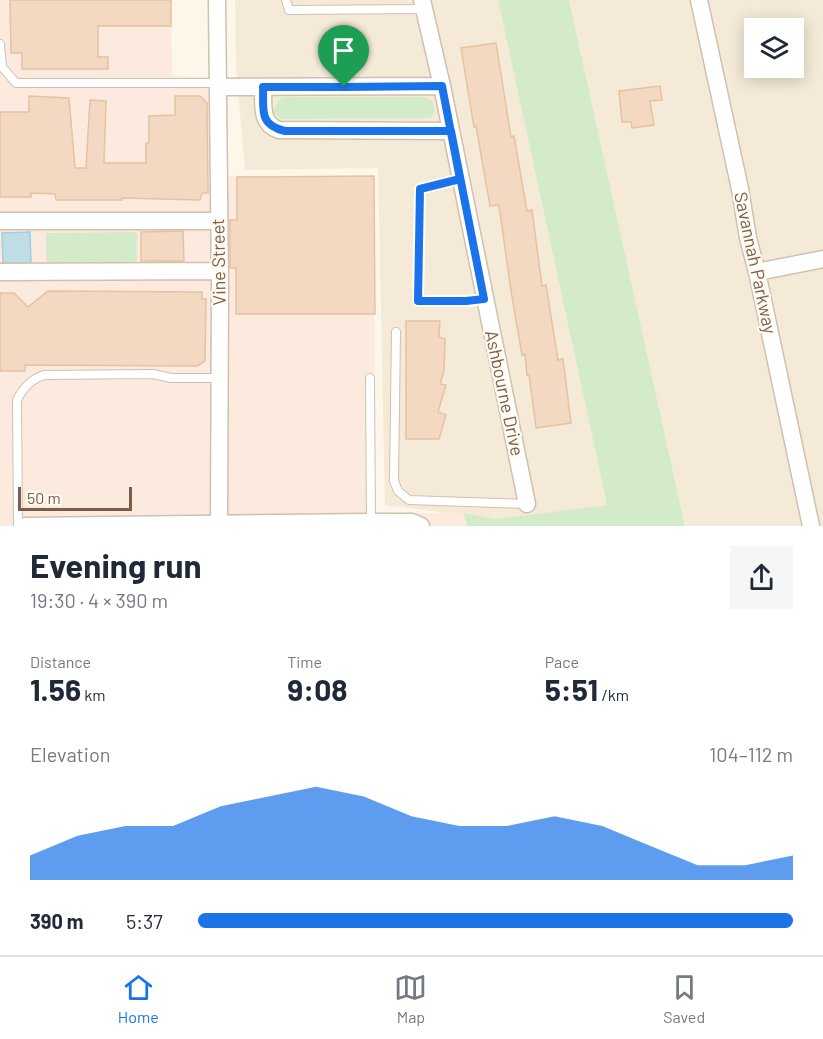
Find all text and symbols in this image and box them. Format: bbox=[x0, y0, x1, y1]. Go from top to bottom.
map controls bbox=[744, 18, 804, 78]
button: layers bbox=[744, 18, 804, 78]
pin bbox=[318, 25, 369, 87]
icon: arrive bbox=[327, 34, 360, 67]
street label: Savannah Parkway bbox=[730, 190, 782, 336]
street label: Vine Street bbox=[206, 218, 230, 306]
street label: Ashbourne Drive bbox=[481, 328, 529, 458]
scale bar bbox=[18, 484, 132, 511]
text: 50 m bbox=[27, 488, 61, 507]
text: Evening run bbox=[30, 545, 202, 585]
button: share bbox=[730, 546, 793, 609]
text: 19:30 · 4 × 390 m bbox=[30, 588, 168, 612]
text: Distance bbox=[30, 652, 91, 671]
text: Time bbox=[287, 652, 322, 671]
text: Pace bbox=[545, 652, 579, 671]
text: 1.56 bbox=[30, 671, 81, 707]
text: 9:08 bbox=[287, 671, 348, 707]
text: 5:51 bbox=[545, 671, 598, 707]
text: km bbox=[81, 685, 105, 704]
text: /km bbox=[598, 685, 629, 704]
text: Elevation bbox=[30, 742, 111, 766]
text: 104–112 m bbox=[709, 742, 793, 766]
text: 390 m bbox=[30, 909, 84, 933]
text: 5:37 bbox=[126, 909, 163, 933]
tab: Home bbox=[118, 971, 159, 1026]
tab: Map bbox=[394, 971, 427, 1026]
tab: Saved bbox=[663, 971, 705, 1026]

